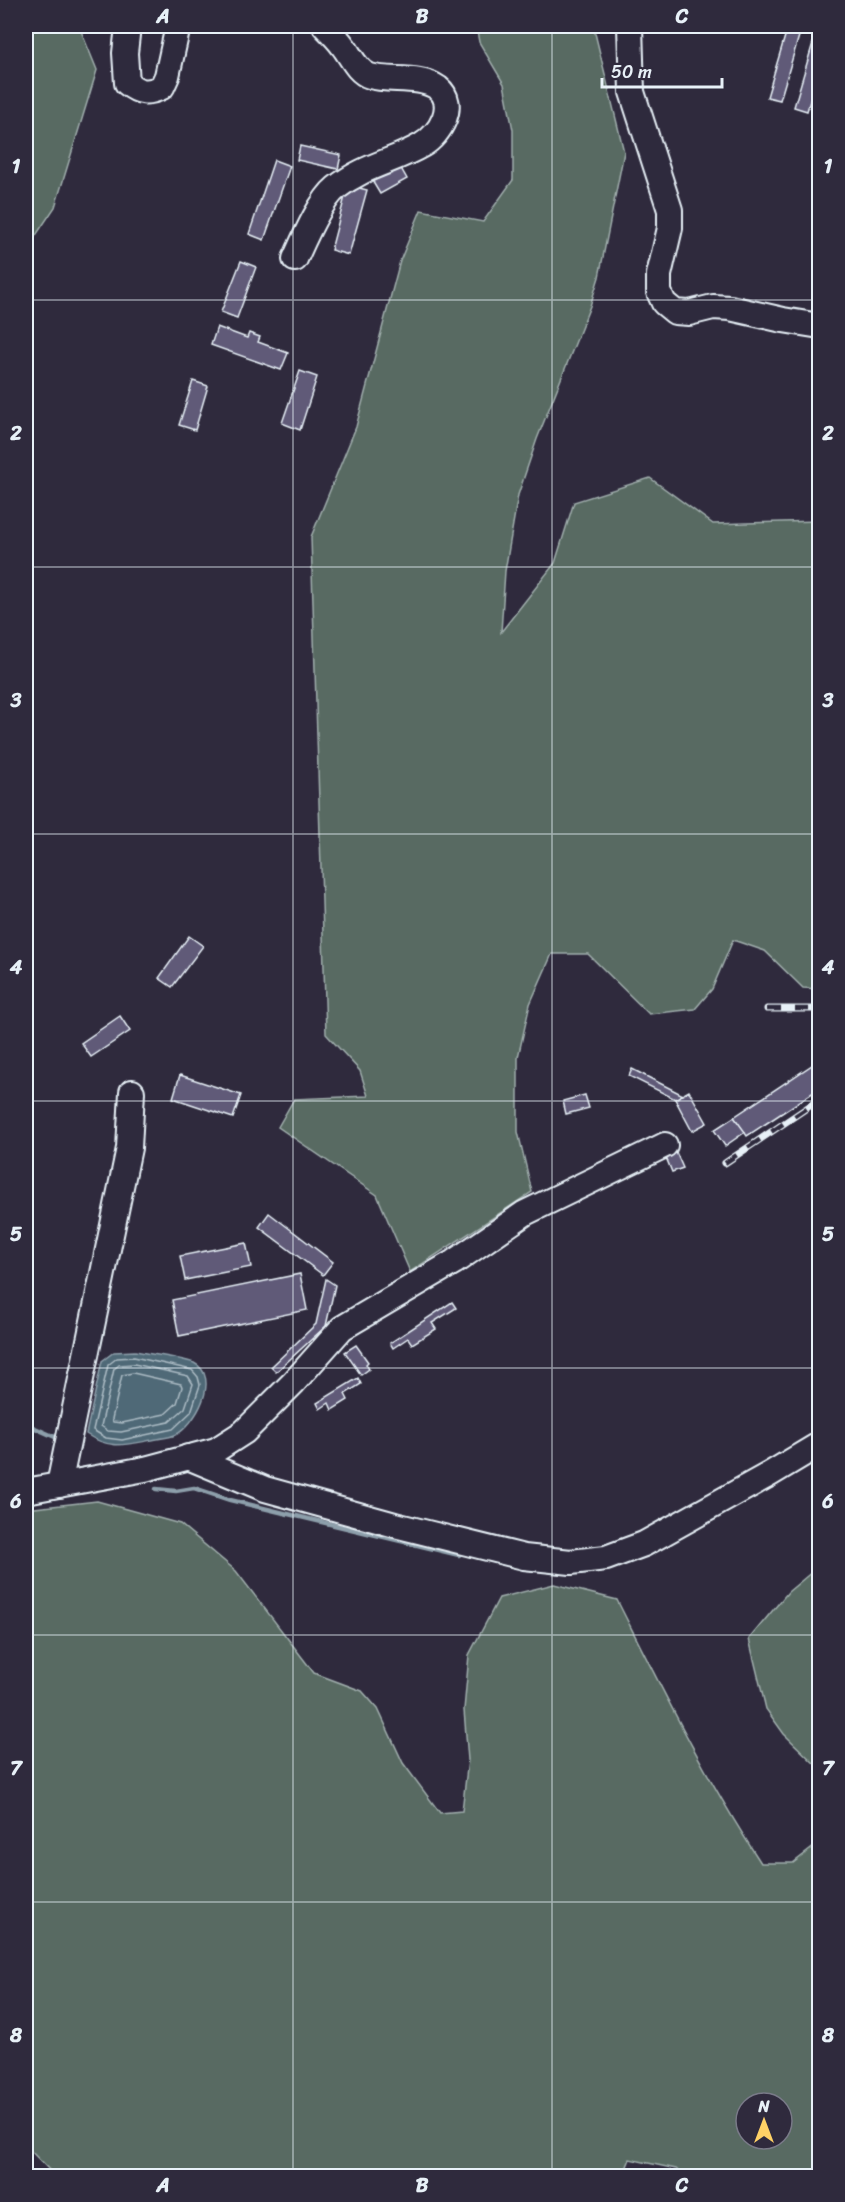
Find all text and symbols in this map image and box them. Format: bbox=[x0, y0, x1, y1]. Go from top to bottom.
text: A bbox=[155, 0, 170, 34]
text: B bbox=[416, 0, 429, 34]
text: C bbox=[675, 0, 689, 34]
scale bar bbox=[602, 51, 722, 89]
text: 50 m bbox=[611, 56, 652, 88]
text: 1 bbox=[12, 149, 21, 184]
text: 1 bbox=[824, 149, 833, 184]
text: 2 bbox=[9, 416, 22, 451]
text: 2 bbox=[821, 416, 834, 451]
text: 3 bbox=[10, 683, 22, 718]
text: 3 bbox=[822, 683, 834, 718]
text: 4 bbox=[9, 950, 23, 985]
text: 4 bbox=[821, 950, 835, 985]
text: 5 bbox=[10, 1217, 22, 1252]
text: 5 bbox=[822, 1217, 834, 1252]
text: 6 bbox=[9, 1484, 22, 1519]
text: 6 bbox=[821, 1484, 834, 1519]
text: 7 bbox=[10, 1751, 23, 1786]
text: 7 bbox=[822, 1751, 835, 1786]
text: 8 bbox=[9, 2018, 23, 2053]
text: 8 bbox=[821, 2018, 835, 2053]
north arrow bbox=[734, 2091, 794, 2151]
text: N bbox=[757, 2092, 770, 2121]
text: A bbox=[155, 2168, 170, 2202]
text: B bbox=[416, 2168, 429, 2202]
text: C bbox=[675, 2168, 689, 2202]

